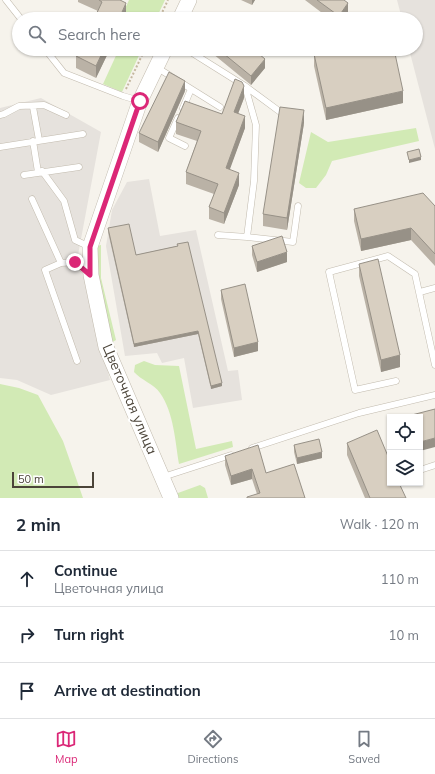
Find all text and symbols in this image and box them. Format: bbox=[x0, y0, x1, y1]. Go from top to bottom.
search box bbox=[12, 12, 423, 56]
icon: search bbox=[26, 23, 48, 45]
text: Search here bbox=[58, 25, 140, 44]
route start bbox=[131, 92, 149, 110]
route end bbox=[66, 253, 84, 271]
street label: Цветочная улица bbox=[99, 341, 161, 457]
map controls bbox=[387, 414, 423, 486]
button: locate bbox=[387, 414, 423, 450]
button: layers bbox=[387, 450, 423, 486]
scale bar bbox=[12, 470, 94, 489]
text: 50 m bbox=[18, 472, 44, 486]
text: 2 min bbox=[16, 514, 61, 535]
text: Walk · 120 m bbox=[340, 516, 419, 532]
text: Continue bbox=[54, 561, 117, 580]
icon: ahead bbox=[16, 568, 38, 590]
text: 110 m bbox=[381, 571, 419, 587]
text: Цветочная улица bbox=[54, 580, 164, 596]
icon: right bbox=[16, 624, 38, 646]
text: Turn right bbox=[54, 625, 124, 644]
text: 10 m bbox=[389, 627, 419, 643]
icon: arrive bbox=[16, 680, 38, 702]
text: Arrive at destination bbox=[54, 681, 201, 700]
tab: Map bbox=[55, 728, 78, 766]
tab: Directions bbox=[188, 728, 238, 766]
tab: Saved bbox=[348, 728, 380, 766]

